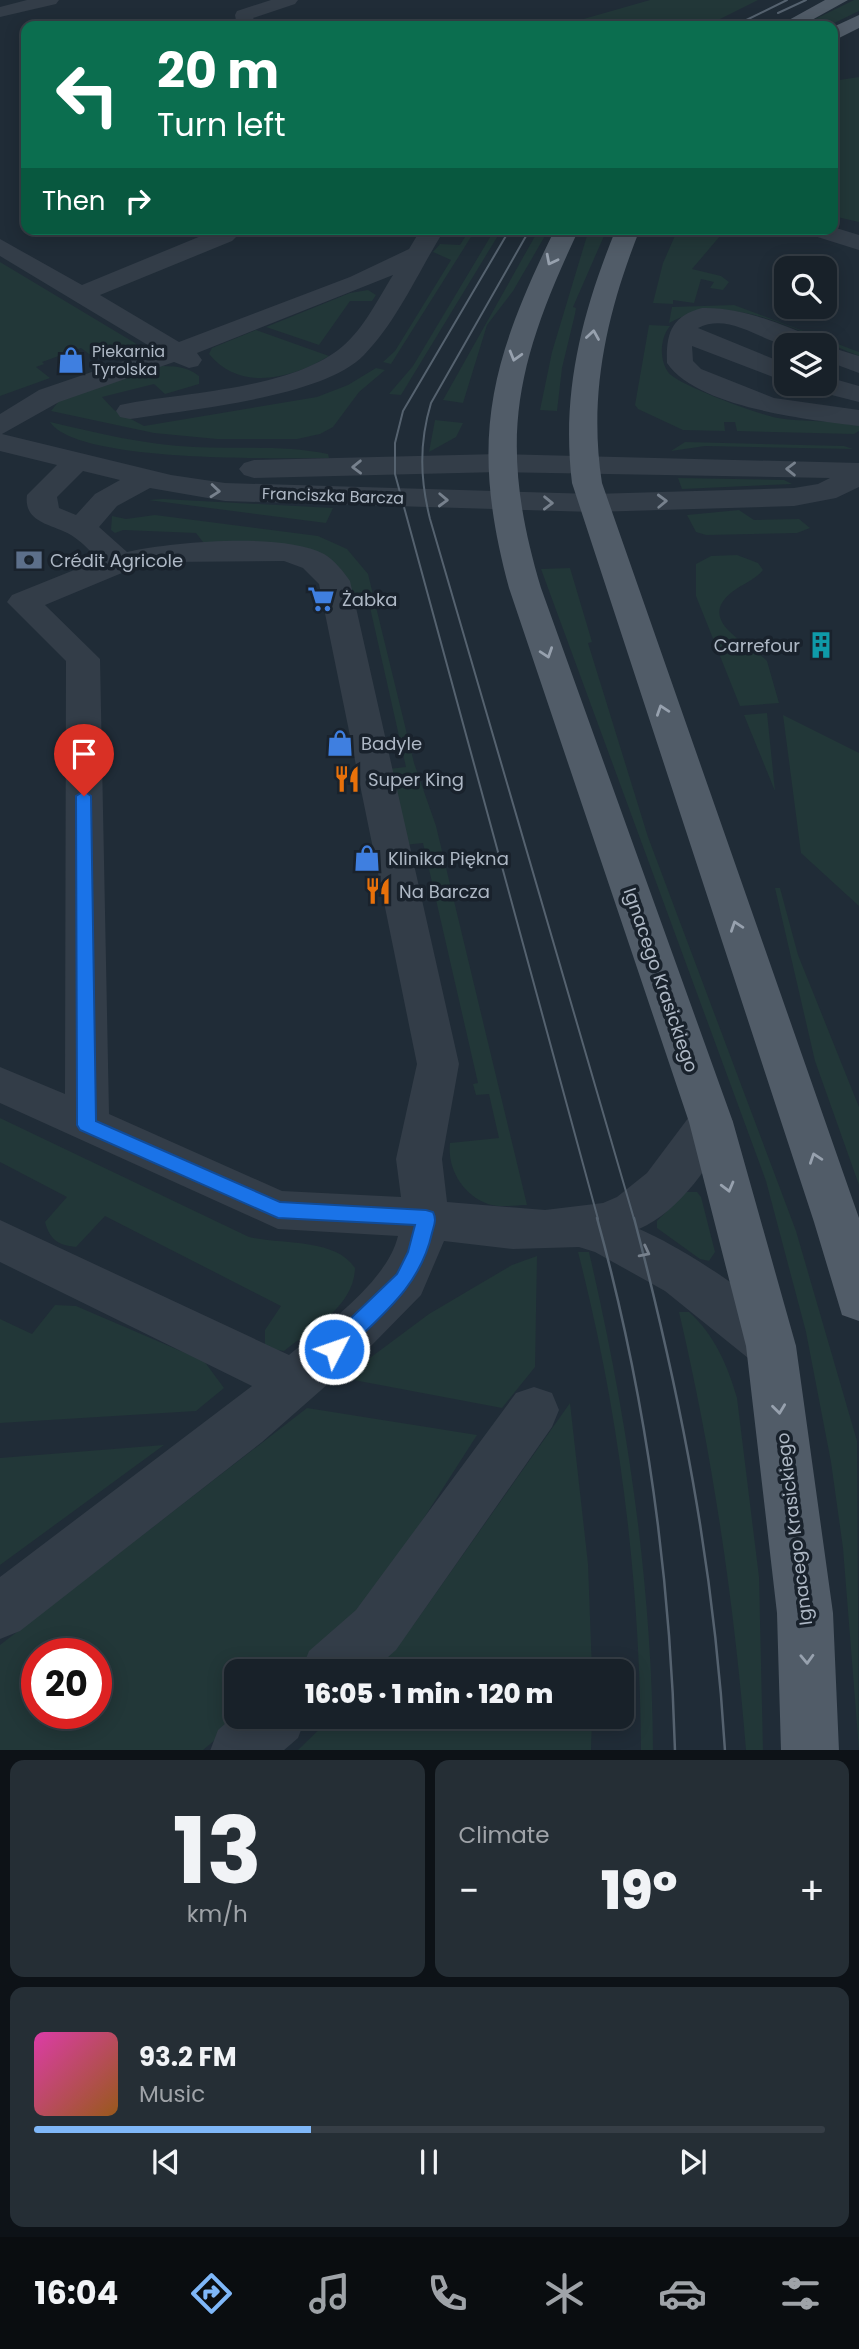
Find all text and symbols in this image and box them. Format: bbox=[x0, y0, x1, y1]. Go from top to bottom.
text: 20 m bbox=[157, 37, 279, 105]
icon: left bbox=[42, 49, 133, 140]
text: Turn left bbox=[157, 102, 286, 147]
icon: right bbox=[119, 182, 157, 220]
text: Then bbox=[42, 183, 105, 219]
one-way arrow bbox=[546, 253, 560, 265]
map controls bbox=[774, 256, 837, 396]
button: search bbox=[774, 256, 837, 319]
one-way arrow bbox=[585, 329, 600, 341]
button: layers bbox=[774, 333, 837, 396]
place label: Piekarnia Tyrolska bbox=[92, 340, 165, 381]
shop icon: Piekarnia Tyrolska bbox=[56, 345, 86, 375]
one-way arrow bbox=[508, 350, 523, 362]
one-way arrow bbox=[351, 459, 362, 475]
one-way arrow bbox=[785, 461, 796, 477]
street label: Franciszka Barcza bbox=[262, 482, 404, 510]
one-way arrow bbox=[209, 483, 221, 498]
one-way arrow bbox=[437, 493, 448, 508]
one-way arrow bbox=[656, 494, 667, 509]
one-way arrow bbox=[543, 495, 554, 511]
bank icon: Crédit Agricole bbox=[14, 545, 44, 575]
place label: Crédit Agricole bbox=[50, 548, 183, 573]
supermarket icon: Żabka bbox=[306, 584, 336, 614]
place label: Żabka bbox=[342, 587, 398, 612]
building icon: Carrefour bbox=[806, 630, 836, 660]
place label: Carrefour bbox=[714, 633, 800, 658]
one-way arrow bbox=[539, 646, 553, 658]
one-way arrow bbox=[656, 705, 670, 717]
pin bbox=[54, 724, 114, 796]
shop icon: Badyle bbox=[325, 728, 355, 758]
place label: Badyle bbox=[361, 731, 422, 756]
icon: arrive bbox=[65, 735, 103, 773]
restaurant icon: Super King bbox=[332, 764, 362, 794]
place label: Super King bbox=[368, 767, 464, 792]
shop icon: Klinika Piękna bbox=[352, 843, 382, 873]
place label: Klinika Piękna bbox=[388, 846, 509, 871]
restaurant icon: Na Barcza bbox=[363, 876, 393, 906]
place label: Na Barcza bbox=[399, 879, 490, 904]
street label: Ignacego Krasickiego bbox=[618, 884, 704, 1076]
one-way arrow bbox=[730, 920, 744, 932]
one-way arrow bbox=[809, 1152, 823, 1164]
one-way arrow bbox=[720, 1181, 735, 1193]
one-way arrow bbox=[638, 1243, 650, 1257]
position arrow bbox=[297, 1312, 371, 1386]
one-way arrow bbox=[772, 1403, 787, 1415]
street label: Ignacego Krasickiego bbox=[770, 1431, 818, 1627]
speed limit sign: 20 bbox=[21, 1638, 112, 1729]
one-way arrow bbox=[799, 1654, 814, 1665]
text: 16:05 · 1 min · 120 m bbox=[305, 1676, 553, 1712]
text: 13 bbox=[173, 1787, 262, 1915]
text: Climate bbox=[459, 1819, 549, 1851]
text: 19° bbox=[601, 1854, 678, 1927]
text: − bbox=[459, 1864, 479, 1917]
text: + bbox=[799, 1864, 825, 1917]
text: km/h bbox=[187, 1898, 248, 1930]
text: 93.2 FM bbox=[139, 2039, 237, 2075]
text: Music bbox=[139, 2078, 205, 2110]
icon: previous bbox=[147, 2143, 185, 2181]
icon: pause bbox=[410, 2143, 448, 2181]
icon: next bbox=[674, 2143, 712, 2181]
icon: directions bbox=[187, 2269, 236, 2318]
icon: music bbox=[305, 2269, 354, 2318]
icon: phone bbox=[423, 2269, 472, 2318]
icon: climate bbox=[540, 2269, 589, 2318]
icon: car bbox=[658, 2269, 707, 2318]
icon: filters bbox=[776, 2269, 825, 2318]
text: 16:04 bbox=[34, 2270, 118, 2315]

